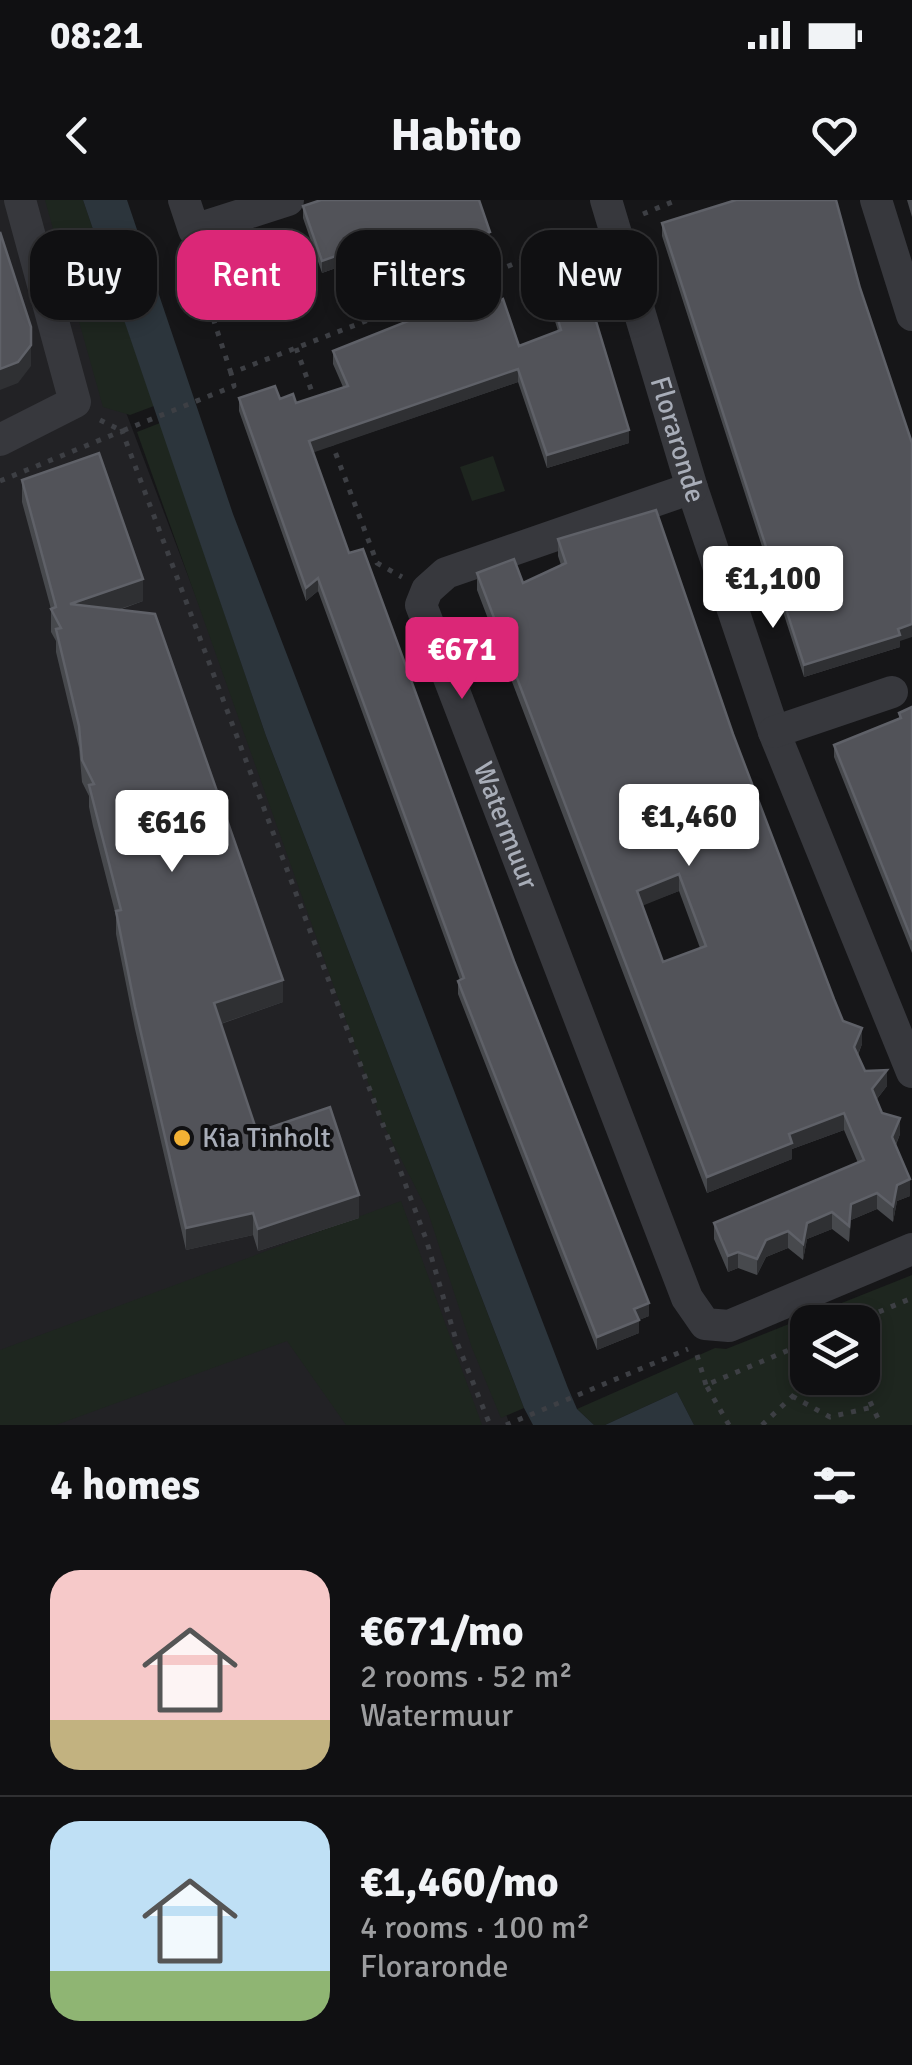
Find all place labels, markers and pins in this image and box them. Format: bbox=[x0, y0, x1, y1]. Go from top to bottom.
pin: €1,100 bbox=[692, 546, 854, 631]
pin: €671 bbox=[403, 617, 521, 702]
pin: €1,460 bbox=[608, 784, 770, 869]
pin: €616 bbox=[113, 790, 231, 875]
place label: Kia Tinholt bbox=[202, 1121, 331, 1155]
marker: Kia Tinholt bbox=[171, 1127, 193, 1149]

